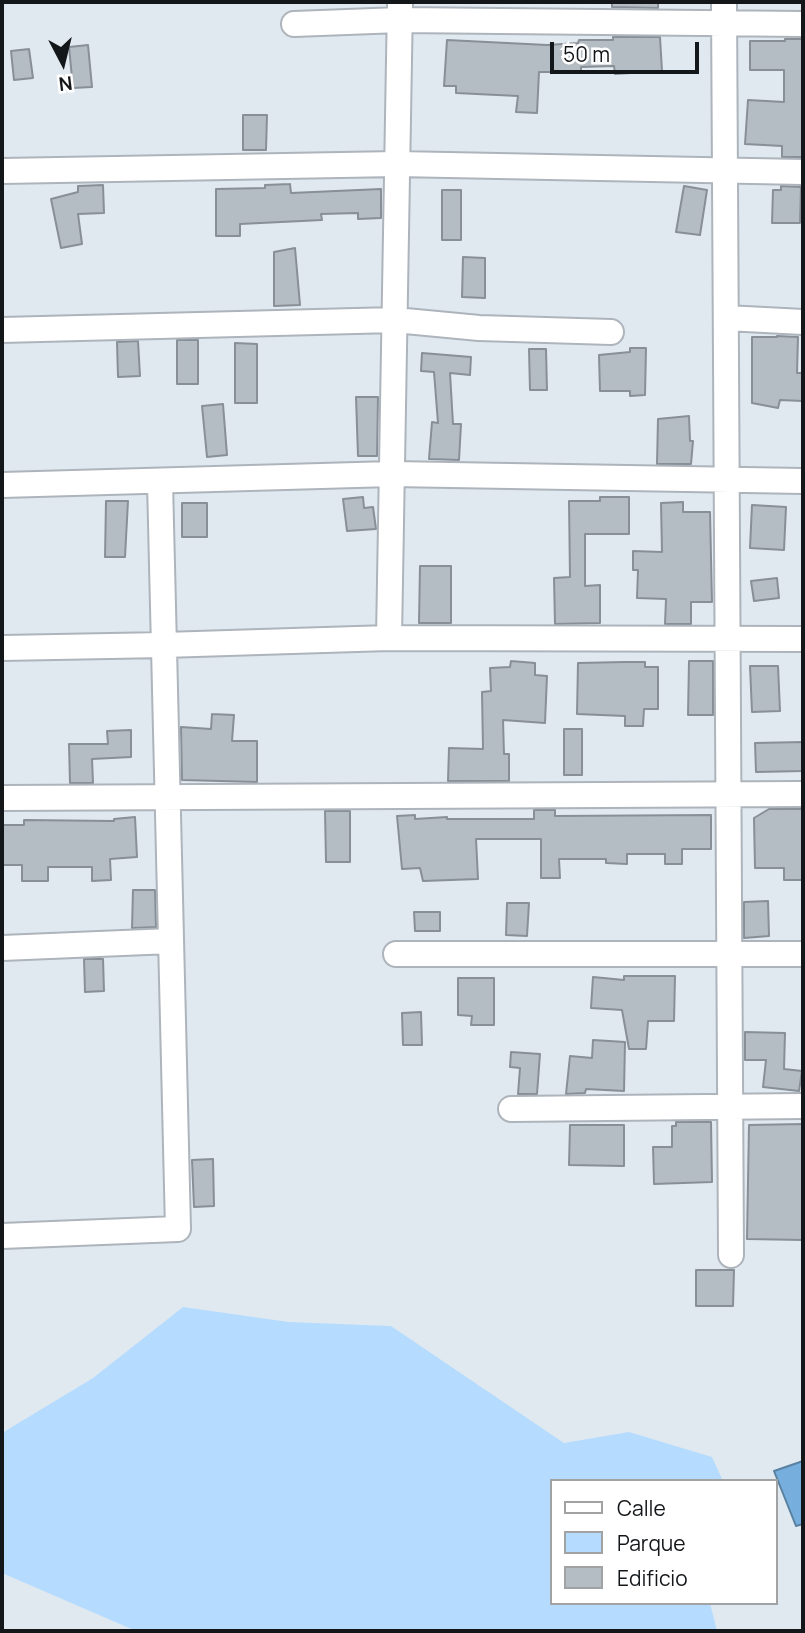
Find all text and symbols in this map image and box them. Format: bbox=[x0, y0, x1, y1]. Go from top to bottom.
north arrow bbox=[28, 28, 98, 98]
scale bar bbox=[553, 28, 702, 72]
text: 50 m bbox=[563, 40, 610, 68]
text: N bbox=[57, 70, 74, 98]
legend bbox=[550, 1479, 777, 1605]
text: Calle bbox=[617, 1494, 666, 1522]
text: Parque bbox=[617, 1529, 686, 1557]
text: Edificio bbox=[617, 1564, 688, 1592]

